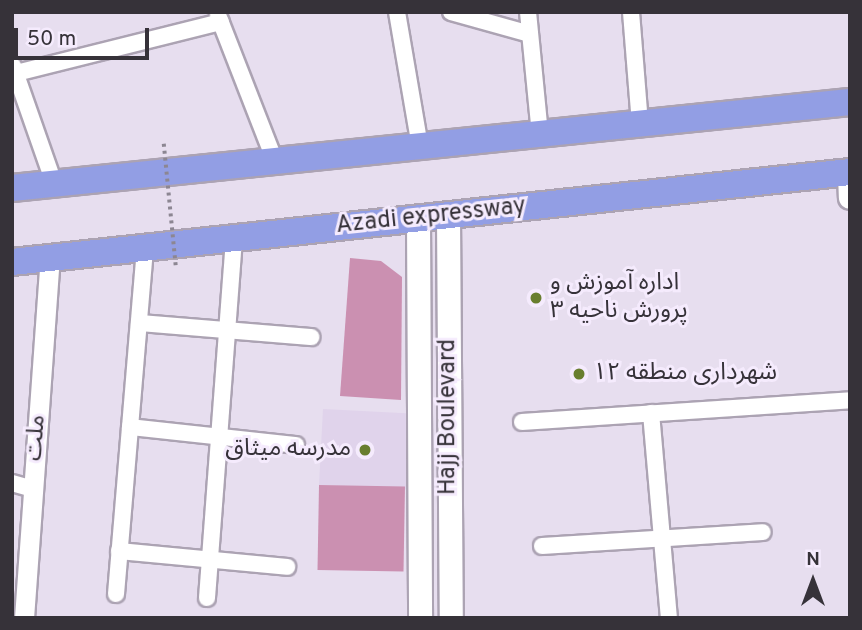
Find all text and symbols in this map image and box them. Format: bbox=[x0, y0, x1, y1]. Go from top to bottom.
scale bar bbox=[18, 14, 152, 58]
text: 50 m bbox=[27, 26, 76, 53]
street label: Azadi expressway bbox=[335, 193, 527, 241]
place label: اداره آموزش و پرورش ناحیه ۳ bbox=[550, 270, 688, 326]
marker: اداره آموزش و پرورش ناحیه ۳ bbox=[528, 290, 544, 306]
street label: Hajj Boulevard bbox=[435, 339, 463, 495]
place label: شهرداری منطقه ۱۲ bbox=[593, 360, 777, 388]
marker: شهرداری منطقه ۱۲ bbox=[571, 366, 587, 382]
street label: ملت bbox=[21, 414, 53, 462]
place label: مدرسه میثاق bbox=[225, 436, 351, 464]
marker: مدرسه میثاق bbox=[357, 442, 373, 458]
north arrow bbox=[778, 546, 848, 616]
text: N bbox=[806, 548, 820, 572]

